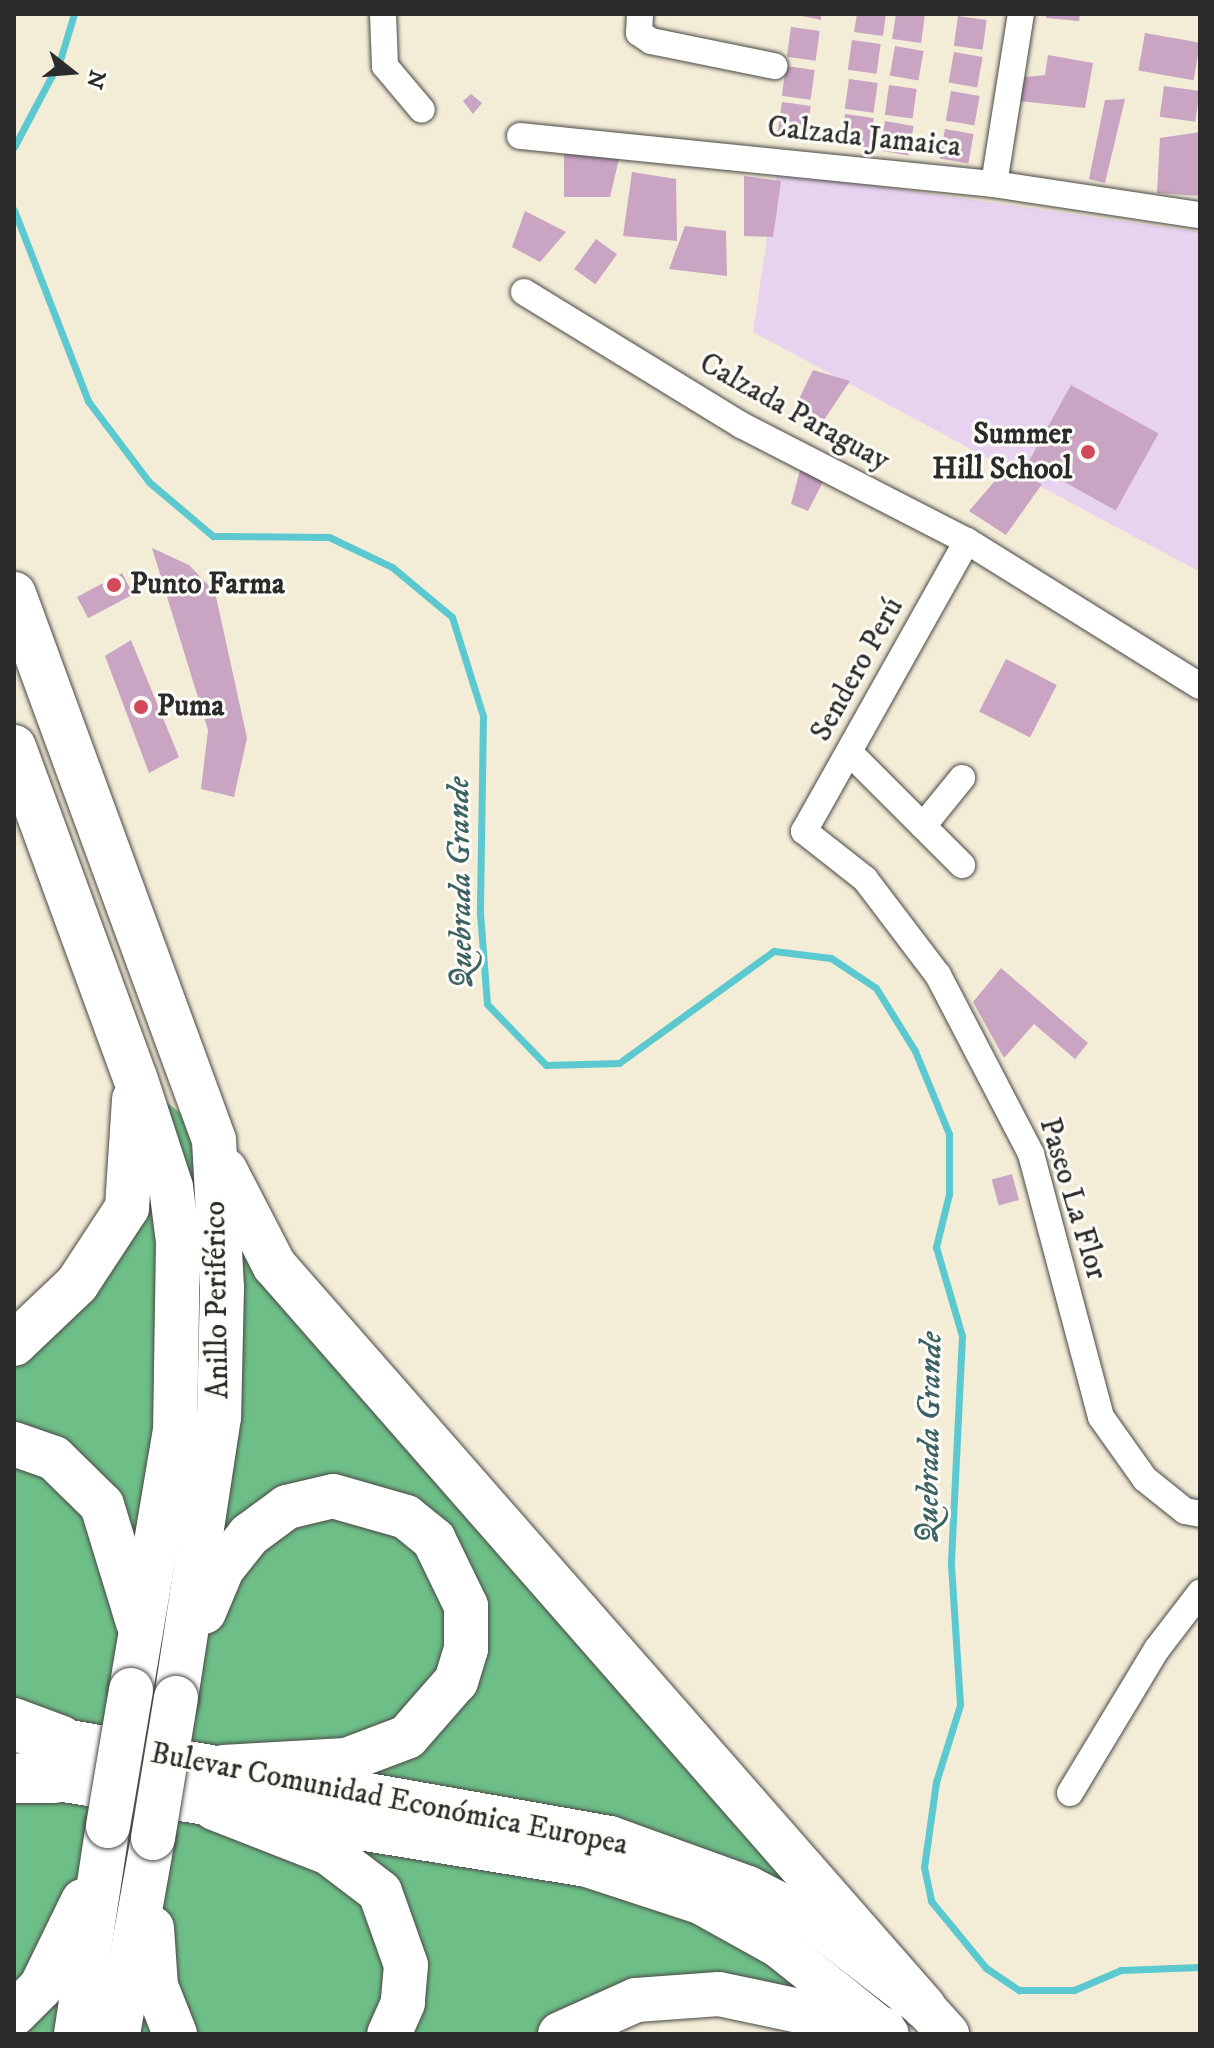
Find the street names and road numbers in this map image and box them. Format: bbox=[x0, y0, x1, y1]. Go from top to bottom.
street label: Calzada Jamaica bbox=[765, 110, 963, 166]
street label: Calzada Paraguay bbox=[693, 346, 895, 480]
street label: Sendero Perú bbox=[804, 592, 912, 748]
street label: Paseo La Flor bbox=[1030, 1114, 1114, 1284]
street label: Anillo Periférico bbox=[198, 1201, 238, 1399]
street label: Bulevar Comunidad Económica Europea bbox=[147, 1736, 631, 1864]

